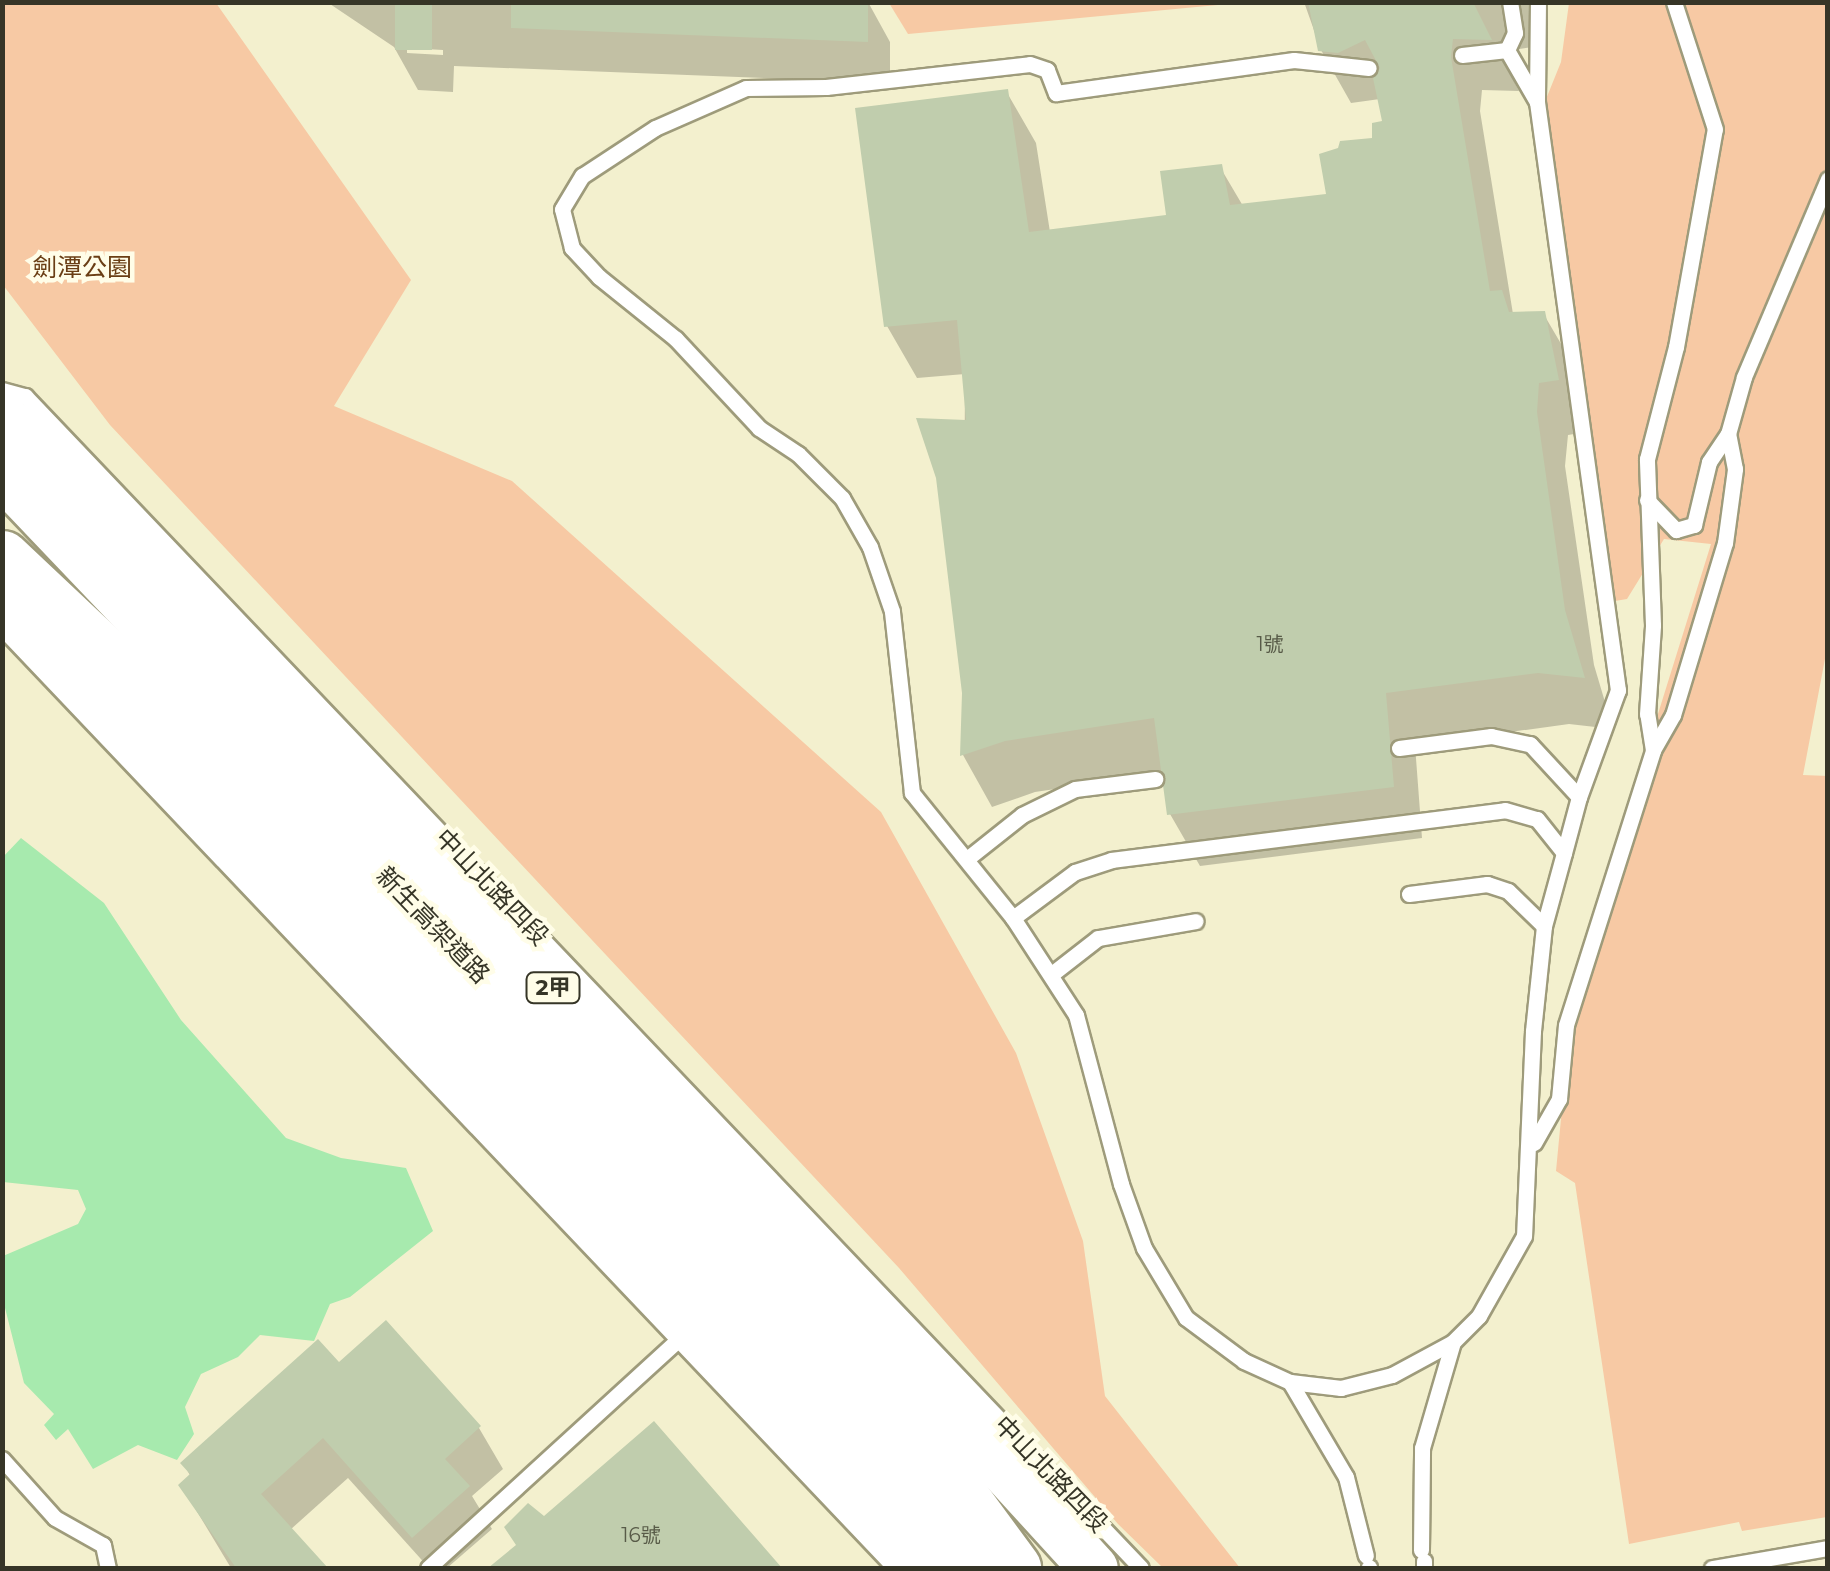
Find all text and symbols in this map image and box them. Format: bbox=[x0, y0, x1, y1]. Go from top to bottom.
park label: 劍潭公園 bbox=[32, 252, 132, 282]
house number: 1號 bbox=[1256, 632, 1284, 656]
street label: 中山北路四段 bbox=[429, 823, 555, 951]
street label: 新生高架道路 bbox=[370, 861, 496, 989]
road number: 2甲 bbox=[526, 971, 580, 1005]
street label: 中山北路四段 bbox=[988, 1410, 1114, 1538]
house number: 16號 bbox=[621, 1523, 661, 1547]

